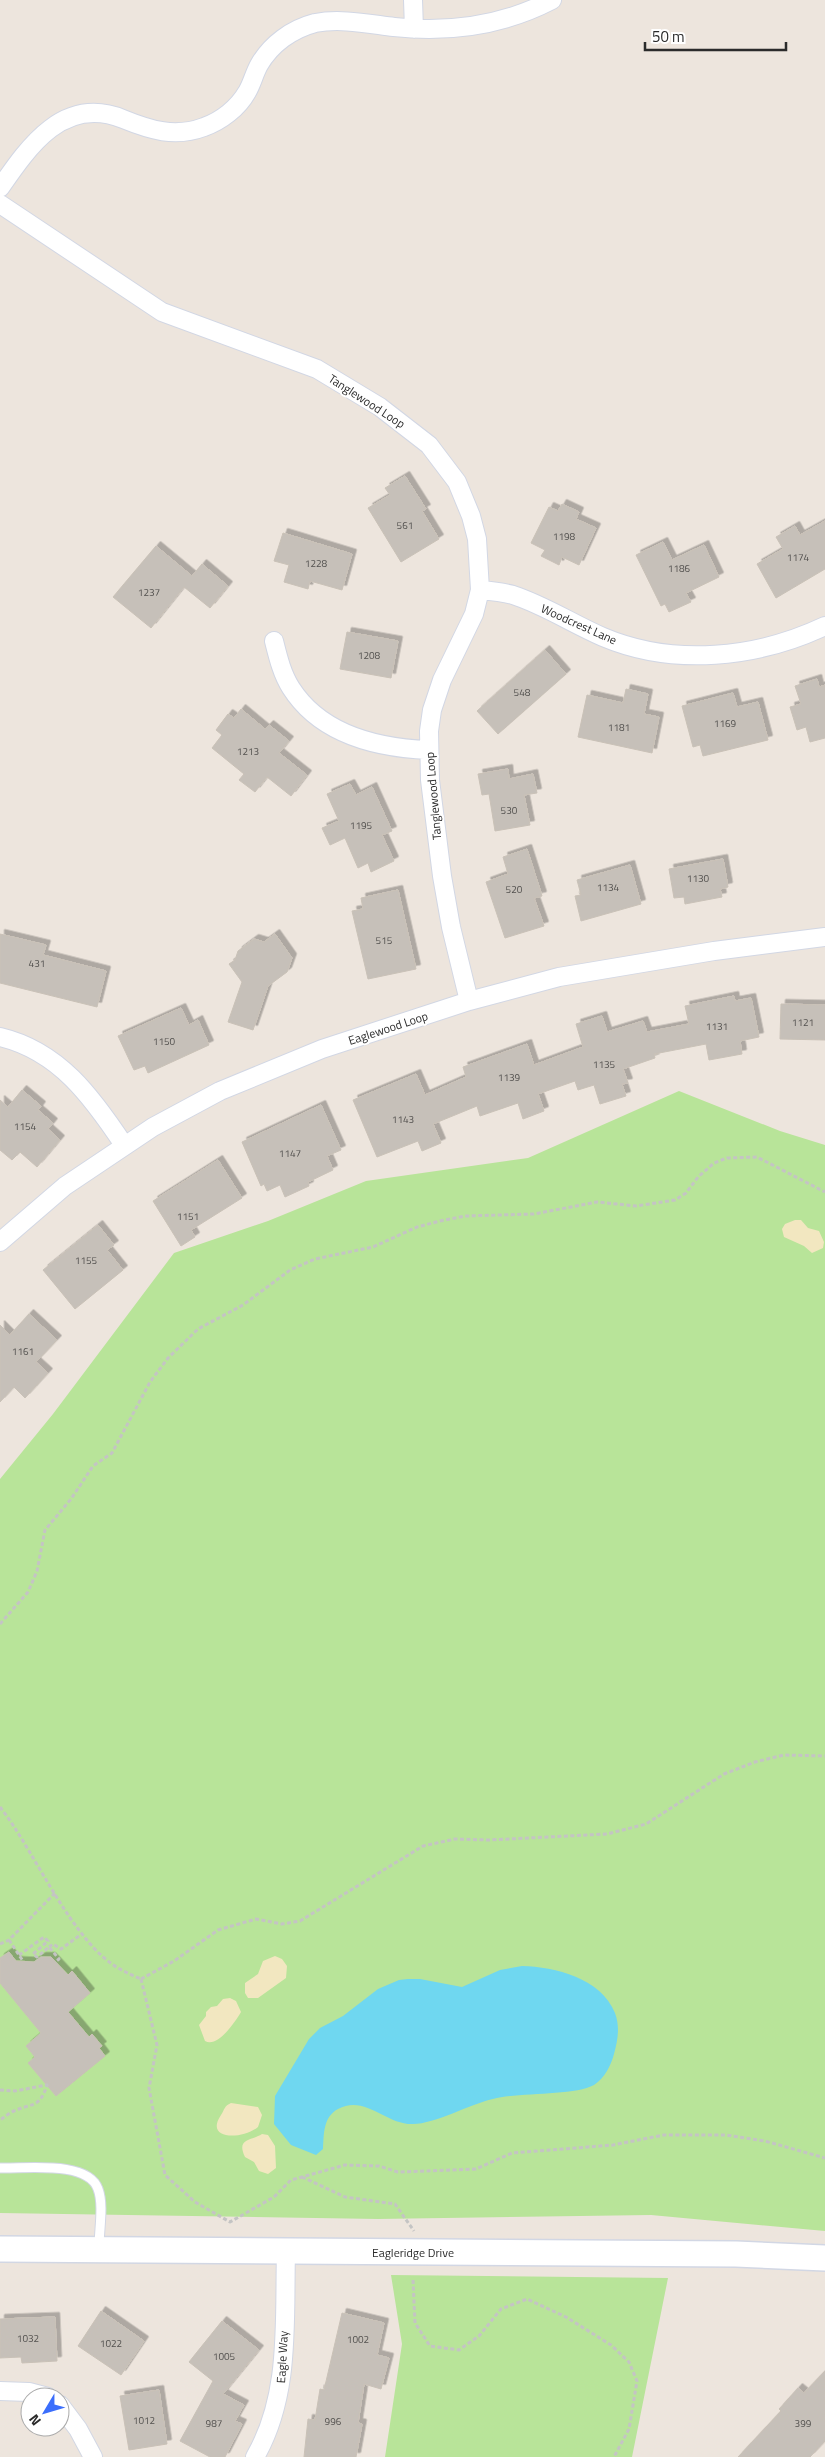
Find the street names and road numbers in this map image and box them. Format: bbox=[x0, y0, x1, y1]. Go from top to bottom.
street label: Tanglewood Loop bbox=[325, 369, 409, 433]
street label: Woodcrest Lane bbox=[538, 599, 620, 649]
street label: Tanglewood Loop bbox=[420, 751, 446, 841]
street label: Eaglewood Loop bbox=[346, 1006, 430, 1050]
street label: Eagleridge Drive bbox=[372, 2243, 454, 2262]
street label: Eagle Way bbox=[271, 2330, 293, 2384]

